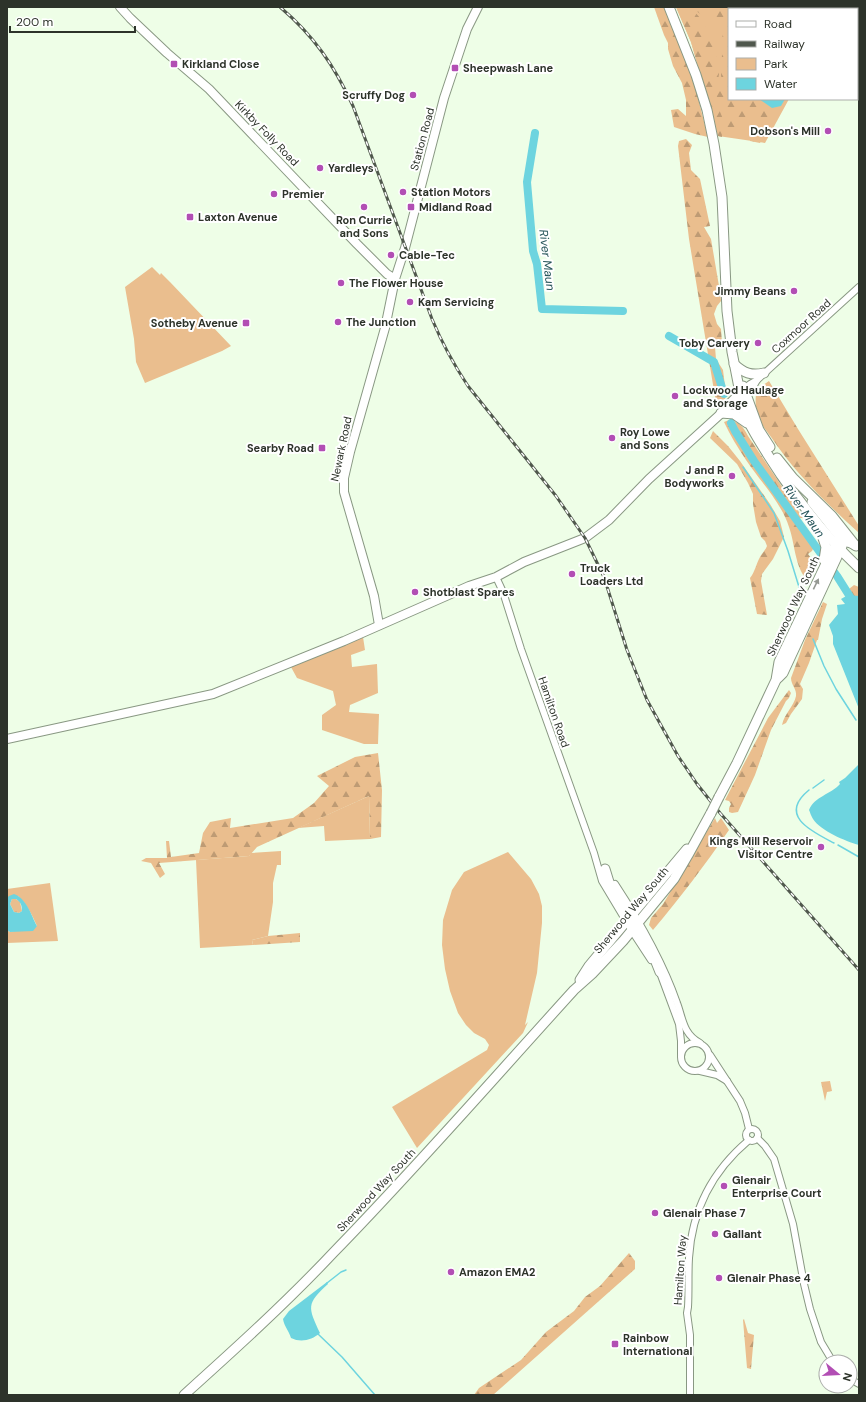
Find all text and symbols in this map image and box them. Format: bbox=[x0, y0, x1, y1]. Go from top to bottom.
scale bar bbox=[10, 8, 135, 34]
legend bbox=[728, 8, 858, 100]
text: 200 m bbox=[16, 14, 53, 30]
text: Road bbox=[764, 16, 792, 32]
text: Railway bbox=[764, 36, 805, 52]
text: Park bbox=[764, 56, 788, 72]
place label: Kirkland Close bbox=[182, 57, 260, 71]
marker: Kirkland Close bbox=[169, 59, 179, 69]
place label: Sheepwash Lane bbox=[463, 61, 553, 75]
marker: Sheepwash Lane bbox=[450, 63, 460, 73]
text: Water bbox=[764, 76, 798, 92]
place label: Scruffy Dog bbox=[342, 88, 405, 102]
marker: Scruffy Dog bbox=[408, 90, 418, 100]
street label: Kirkby Folly Road bbox=[232, 97, 302, 169]
street label: Station Road bbox=[407, 106, 437, 172]
place label: Dobson's Mill bbox=[750, 124, 820, 138]
marker: Dobson's Mill bbox=[823, 126, 833, 136]
place label: Yardleys bbox=[328, 161, 374, 175]
marker: Yardleys bbox=[315, 163, 325, 173]
place label: Station Motors bbox=[411, 185, 491, 199]
place label: Premier bbox=[282, 187, 325, 201]
marker: Station Motors bbox=[398, 187, 408, 197]
marker: Premier bbox=[269, 189, 279, 199]
place label: Midland Road bbox=[419, 200, 492, 214]
marker: Ron Currie and Sons bbox=[359, 202, 369, 212]
marker: Midland Road bbox=[406, 202, 416, 212]
place label: Laxton Avenue bbox=[198, 210, 278, 224]
marker: Laxton Avenue bbox=[185, 212, 195, 222]
place label: Ron Currie and Sons bbox=[336, 213, 392, 240]
water label: River Maun bbox=[535, 228, 559, 292]
place label: Cable-Tec bbox=[399, 248, 455, 262]
marker: Cable-Tec bbox=[386, 250, 396, 260]
place label: The Flower House bbox=[349, 276, 444, 290]
marker: The Flower House bbox=[336, 278, 346, 288]
place label: Jimmy Beans bbox=[715, 284, 786, 298]
marker: Jimmy Beans bbox=[789, 286, 799, 296]
place label: Kam Servicing bbox=[418, 295, 495, 309]
street label: Coxmoor Road bbox=[768, 296, 834, 356]
marker: Kam Servicing bbox=[405, 297, 415, 307]
place label: The Junction bbox=[346, 315, 416, 329]
place label: Sotheby Avenue bbox=[151, 316, 238, 330]
marker: The Junction bbox=[333, 317, 343, 327]
marker: Sotheby Avenue bbox=[241, 318, 251, 328]
place label: Toby Carvery bbox=[679, 336, 750, 350]
marker: Toby Carvery bbox=[753, 338, 763, 348]
place label: Lockwood Haulage and Storage bbox=[683, 383, 784, 410]
marker: Lockwood Haulage and Storage bbox=[670, 391, 680, 401]
street label: Newark Road bbox=[327, 415, 355, 483]
place label: Roy Lowe and Sons bbox=[620, 425, 670, 452]
marker: Roy Lowe and Sons bbox=[607, 433, 617, 443]
place label: Searby Road bbox=[247, 441, 314, 455]
marker: Searby Road bbox=[317, 443, 327, 453]
place label: J and R Bodyworks bbox=[664, 463, 724, 490]
marker: J and R Bodyworks bbox=[727, 471, 737, 481]
water label: River Maun bbox=[780, 481, 828, 541]
street label: Sherwood Way South bbox=[764, 554, 822, 658]
place label: Truck Loaders Ltd bbox=[580, 561, 643, 588]
marker: Truck Loaders Ltd bbox=[567, 569, 577, 579]
one-way arrow bbox=[813, 579, 819, 590]
place label: Shotblast Spares bbox=[423, 585, 515, 599]
marker: Shotblast Spares bbox=[410, 587, 420, 597]
street label: Hamilton Road bbox=[535, 675, 573, 749]
place label: Kings Mill Reservoir Visitor Centre bbox=[709, 834, 813, 861]
marker: Kings Mill Reservoir Visitor Centre bbox=[816, 842, 826, 852]
street label: Sherwood Way South bbox=[591, 864, 671, 956]
street label: Sherwood Way South bbox=[334, 1145, 418, 1235]
place label: Glenair Enterprise Court bbox=[732, 1173, 822, 1200]
marker: Glenair Enterprise Court bbox=[719, 1181, 729, 1191]
place label: Glenair Phase 7 bbox=[663, 1206, 746, 1220]
marker: Glenair Phase 7 bbox=[650, 1208, 660, 1218]
place label: Gallant bbox=[723, 1227, 762, 1241]
marker: Gallant bbox=[710, 1229, 720, 1239]
street label: Hamilton Way bbox=[671, 1234, 689, 1306]
place label: Amazon EMA2 bbox=[459, 1265, 535, 1279]
marker: Amazon EMA2 bbox=[446, 1267, 456, 1277]
place label: Glenair Phase 4 bbox=[727, 1271, 811, 1285]
marker: Glenair Phase 4 bbox=[714, 1273, 724, 1283]
place label: Rainbow International bbox=[623, 1331, 692, 1358]
marker: Rainbow International bbox=[610, 1339, 620, 1349]
north arrow bbox=[818, 1354, 858, 1394]
text: N bbox=[840, 1371, 855, 1383]

